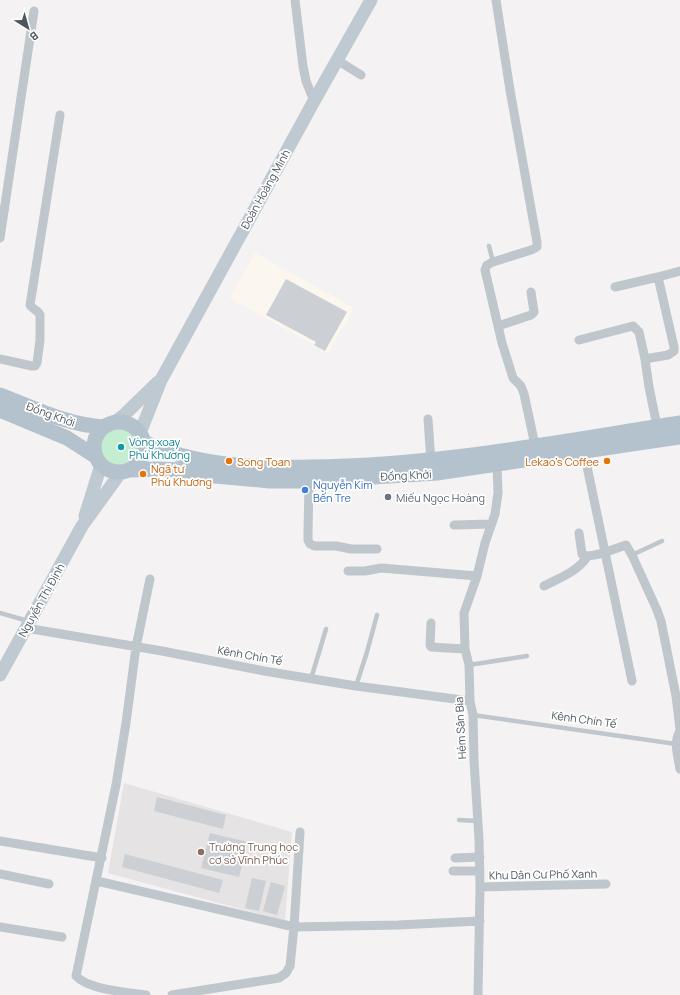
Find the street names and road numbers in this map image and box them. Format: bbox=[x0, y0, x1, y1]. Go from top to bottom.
street label: Đoàn Hoàng Minh bbox=[237, 146, 293, 232]
street label: Đồng Khởi bbox=[24, 398, 78, 430]
street label: Đồng Khởi bbox=[380, 466, 432, 484]
street label: Nguyễn Thị Định bbox=[15, 561, 67, 639]
street label: Kênh Chín Tế bbox=[216, 642, 284, 668]
street label: Hẻm Sân Bia bbox=[451, 696, 469, 760]
street label: Kênh Chín Tế bbox=[550, 707, 618, 731]
street label: Khu Dân Cư Phố Xanh bbox=[489, 866, 597, 882]

